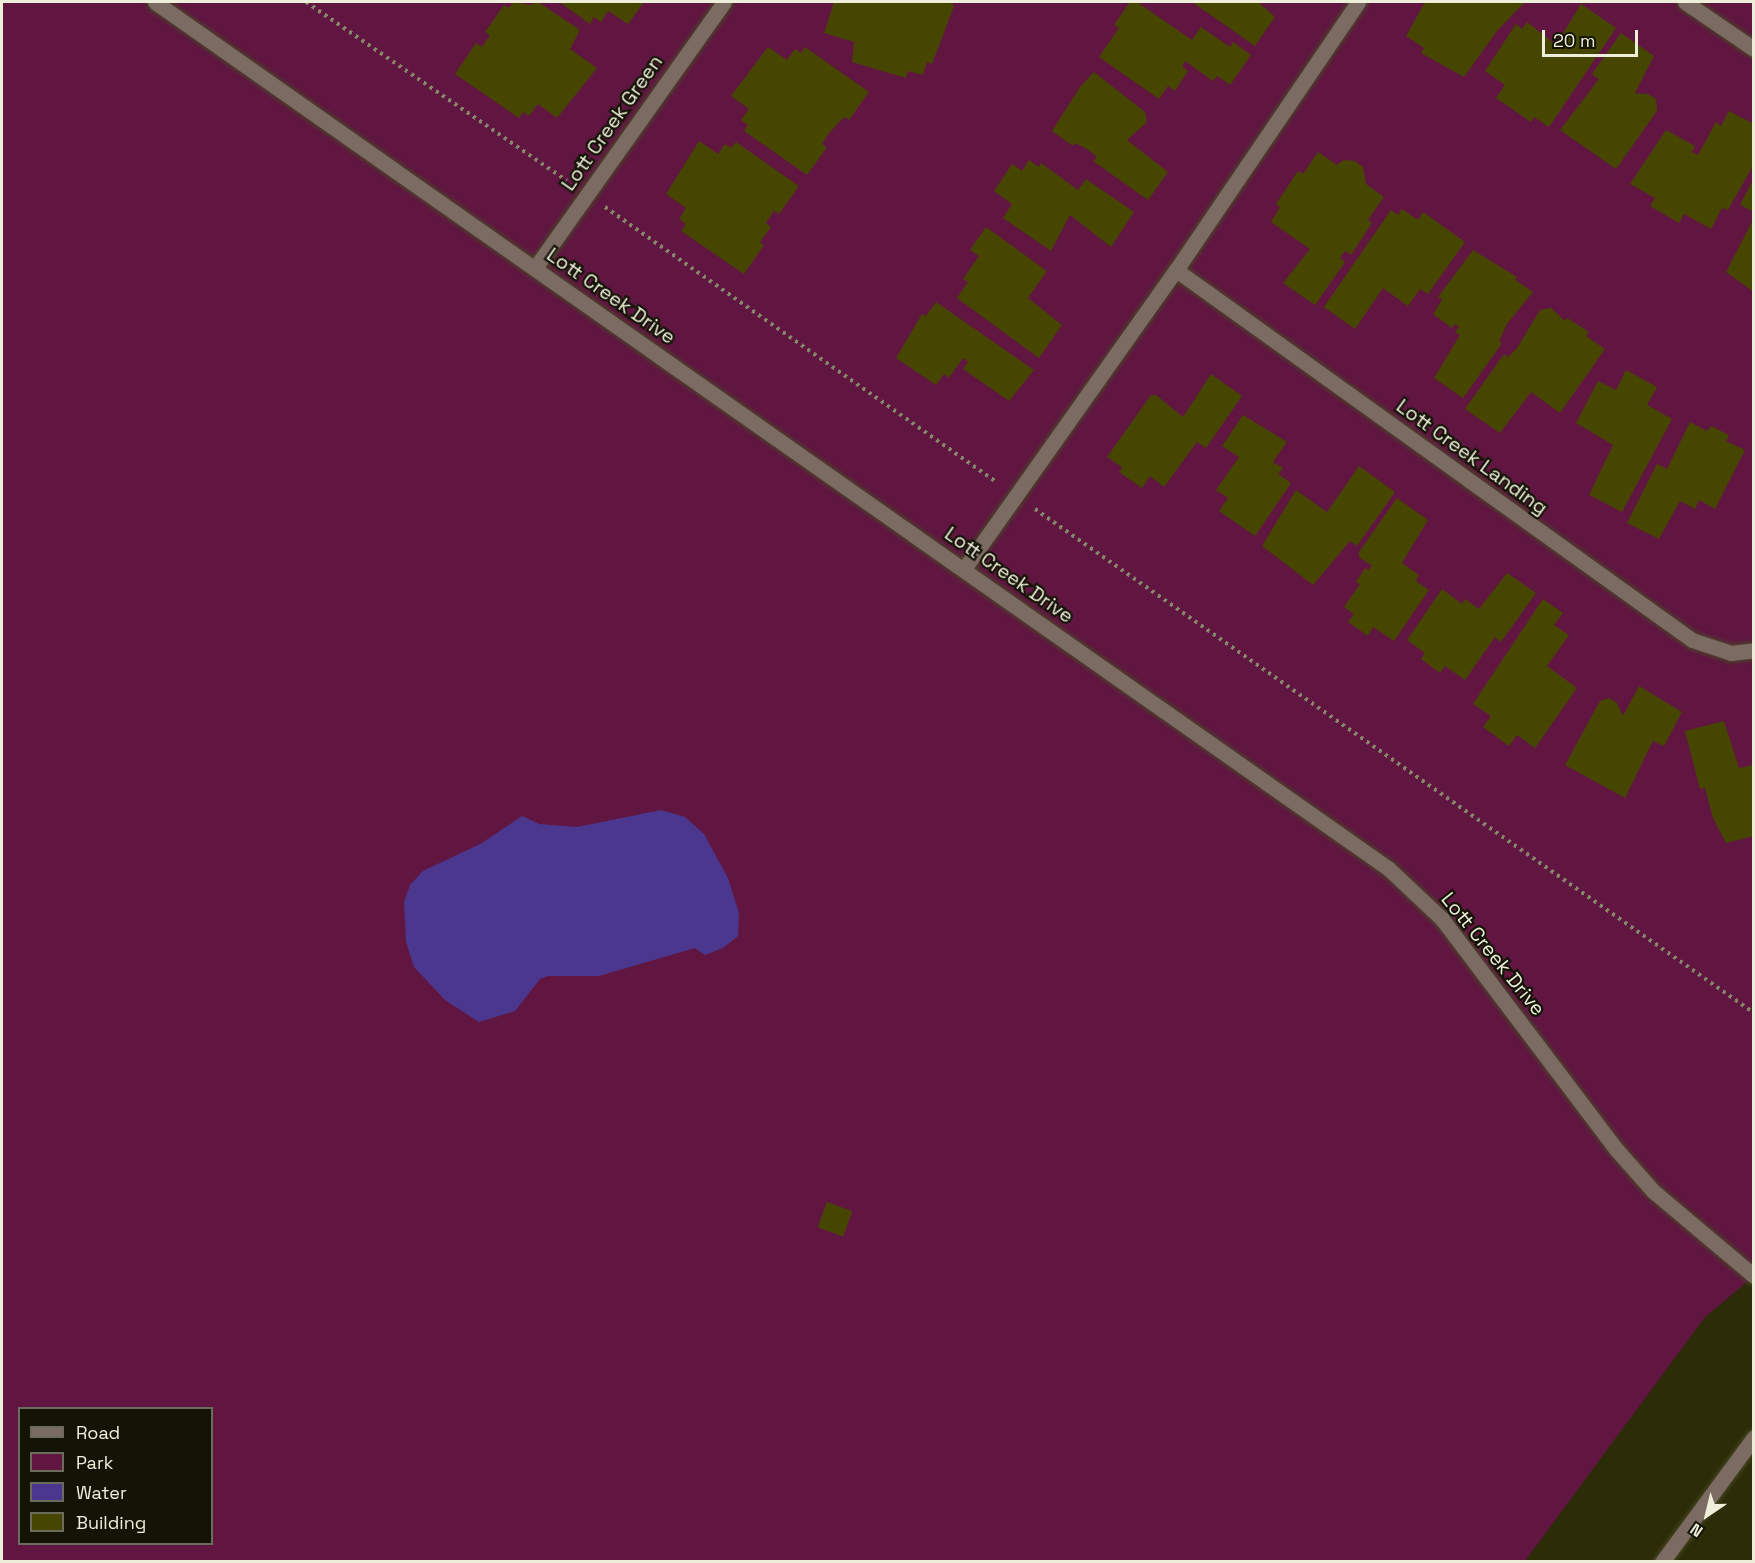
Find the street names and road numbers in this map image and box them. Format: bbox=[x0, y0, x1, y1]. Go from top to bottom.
street label: Lott Creek Green bbox=[556, 51, 668, 195]
street label: Lott Creek Drive bbox=[542, 243, 680, 349]
street label: Lott Creek Landing bbox=[1392, 394, 1552, 520]
street label: Lott Creek Drive bbox=[940, 522, 1078, 628]
street label: Lott Creek Drive bbox=[1436, 888, 1550, 1020]

